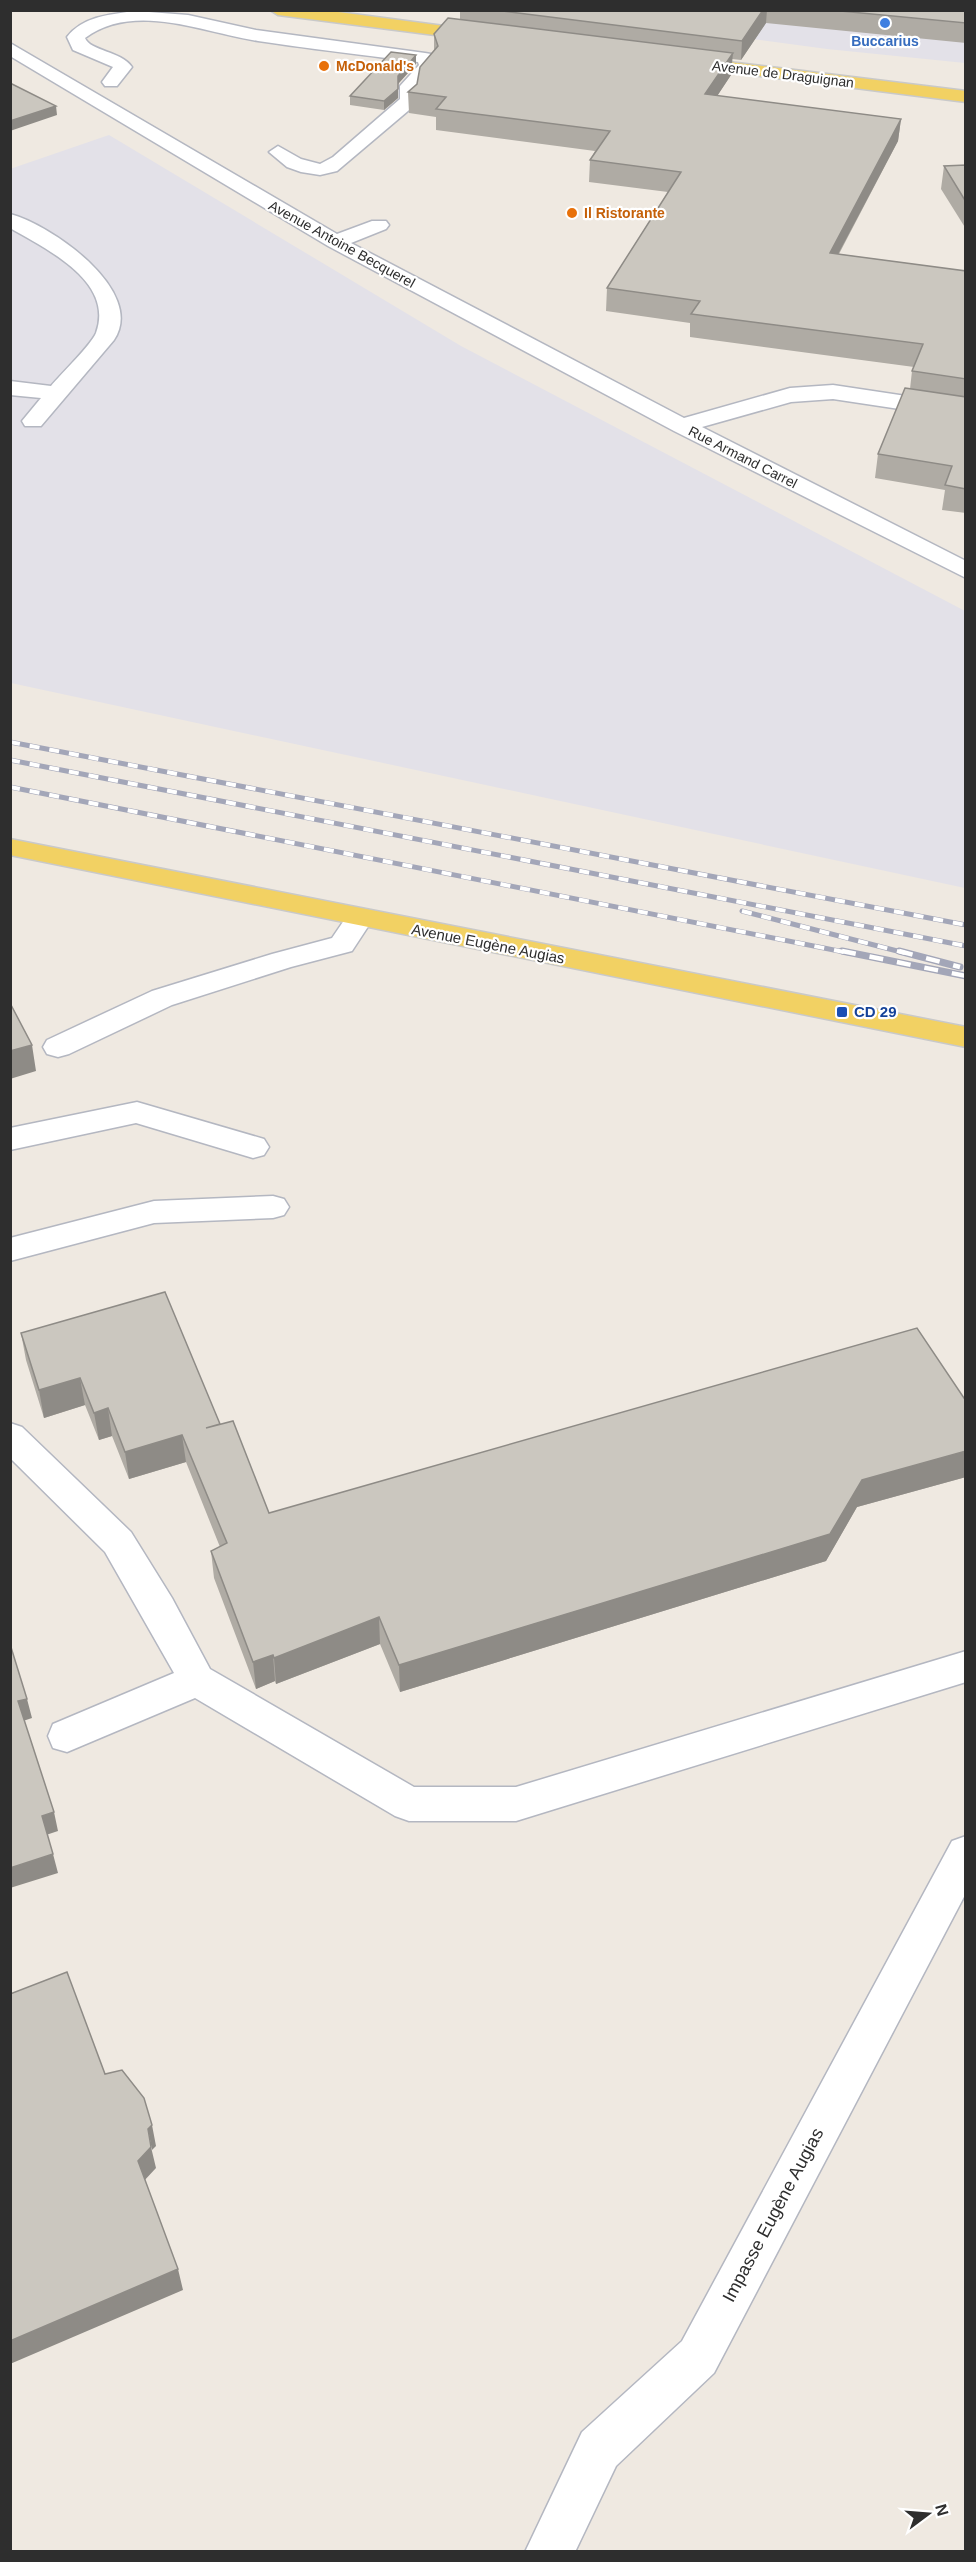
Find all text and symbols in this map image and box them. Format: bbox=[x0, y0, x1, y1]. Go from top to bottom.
marker: Buccarius bbox=[878, 16, 892, 30]
place label: Buccarius bbox=[851, 33, 919, 49]
street label: Avenue de Draguignan bbox=[711, 57, 855, 91]
place label: McDonald's bbox=[336, 58, 414, 74]
marker: McDonald's bbox=[317, 59, 331, 73]
street label: Avenue Antoine Becquerel bbox=[266, 197, 418, 291]
place label: Il Ristorante bbox=[584, 205, 665, 221]
marker: Il Ristorante bbox=[565, 206, 579, 220]
street label: Rue Armand Carrel bbox=[686, 423, 800, 491]
street label: Avenue Eugène Augias bbox=[410, 920, 566, 967]
place label: CD 29 bbox=[854, 1003, 897, 1020]
marker: CD 29 bbox=[835, 1005, 849, 1019]
street label: Impasse Eugène Augias bbox=[719, 2125, 827, 2305]
north arrow bbox=[898, 2484, 958, 2544]
text: N bbox=[932, 2502, 952, 2518]

